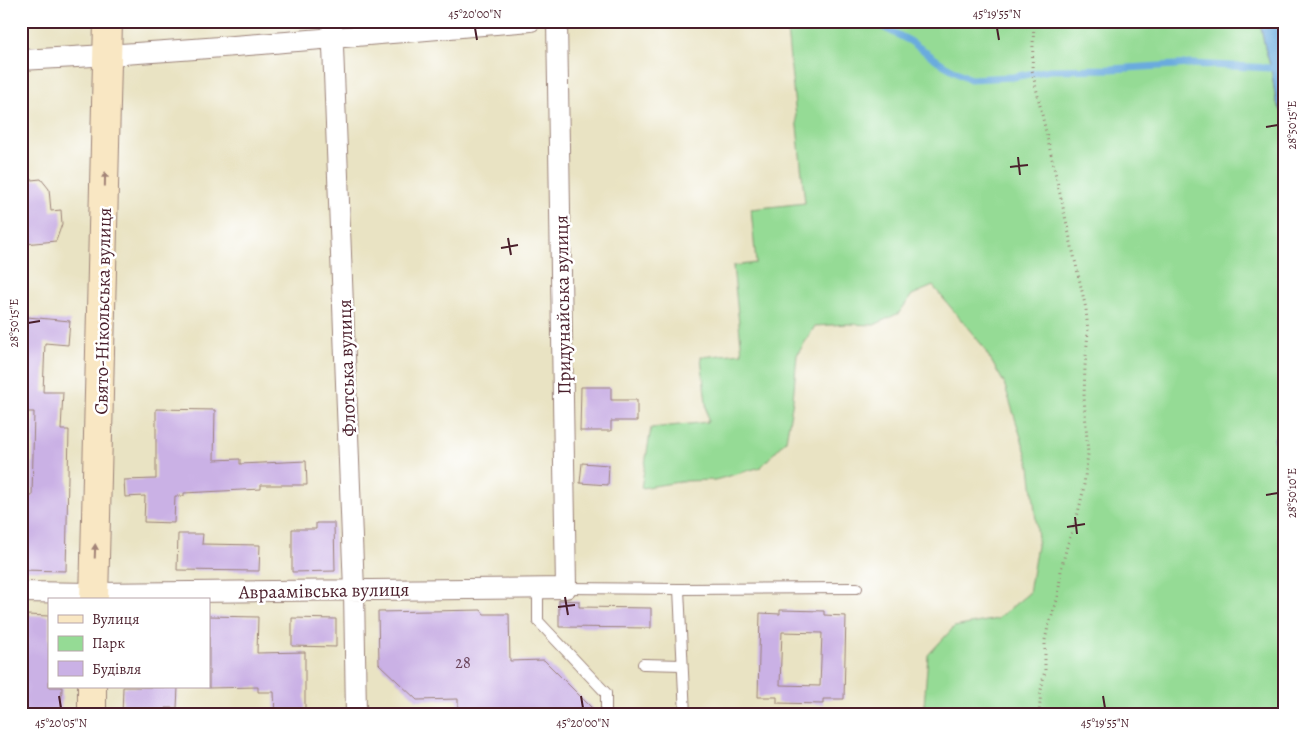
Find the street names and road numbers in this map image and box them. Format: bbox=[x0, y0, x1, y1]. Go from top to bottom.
street label: Свято-Нікольська вулиця bbox=[88, 207, 118, 415]
street label: Придунайська вулиця bbox=[548, 215, 578, 395]
street label: Флотська вулиця bbox=[332, 299, 362, 437]
street label: Авраамівська вулиця bbox=[237, 577, 410, 606]

